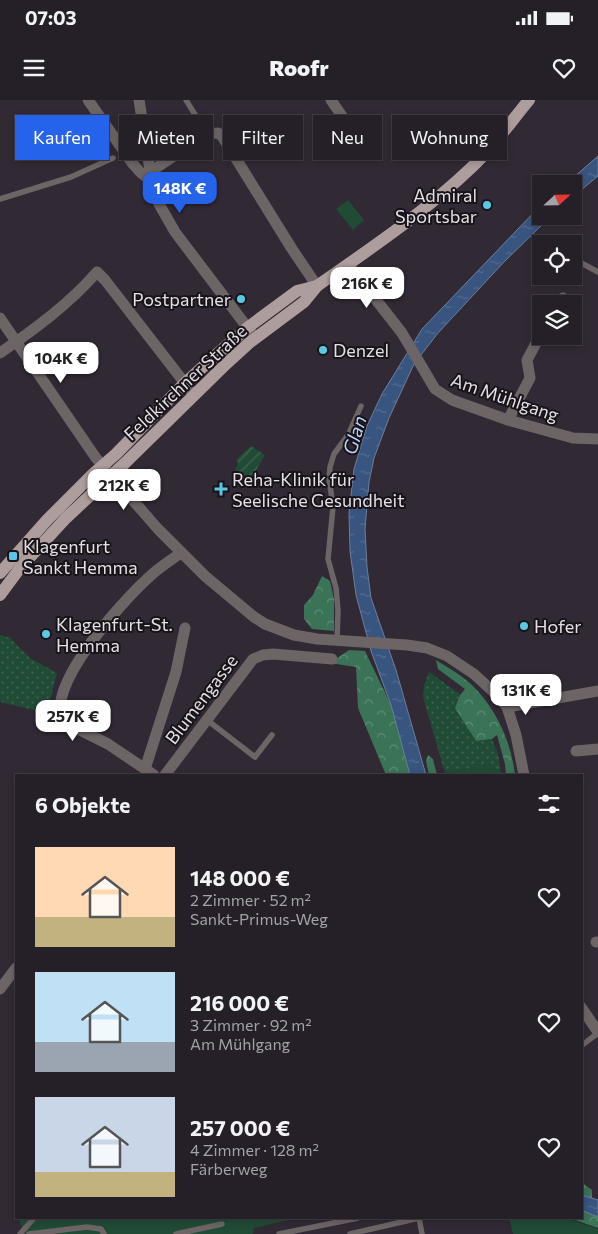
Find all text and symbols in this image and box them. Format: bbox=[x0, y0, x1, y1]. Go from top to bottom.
text: 07:03 bbox=[25, 6, 77, 29]
icon: menu bbox=[20, 54, 48, 82]
text: Roofr bbox=[269, 54, 329, 81]
icon: heart bbox=[550, 54, 578, 82]
chip: Kaufen bbox=[15, 115, 109, 160]
chip: Mieten bbox=[119, 115, 213, 160]
chip: Filter bbox=[223, 115, 303, 160]
chip: Neu bbox=[313, 115, 382, 160]
chip: Wohnung bbox=[392, 115, 507, 160]
pin: 148K € bbox=[139, 172, 221, 214]
north arrow bbox=[532, 175, 582, 225]
map controls bbox=[532, 175, 582, 345]
text: 148K € bbox=[154, 178, 206, 197]
place label: Admiral Sportsbar bbox=[395, 184, 477, 227]
marker: Admiral Sportsbar bbox=[481, 199, 493, 211]
button: locate bbox=[532, 235, 582, 285]
pin: 216K € bbox=[326, 266, 408, 309]
text: 216K € bbox=[341, 273, 393, 292]
place label: Postpartner bbox=[132, 288, 231, 310]
marker: Postpartner bbox=[235, 293, 247, 305]
button: layers bbox=[532, 295, 582, 345]
street label: Feldkirchner Straße bbox=[119, 319, 251, 445]
place label: Denzel bbox=[333, 339, 389, 361]
pin: 104K € bbox=[20, 342, 102, 384]
marker: Denzel bbox=[317, 344, 329, 356]
text: 104K € bbox=[34, 348, 88, 367]
street label: Am Mühlgang bbox=[448, 368, 562, 426]
water label: Glan bbox=[337, 413, 371, 457]
pin: 212K € bbox=[83, 468, 165, 511]
place label: Reha-Klinik für Seelische Gesundheit bbox=[232, 468, 405, 511]
text: 212K € bbox=[99, 475, 149, 494]
marker: Reha-Klinik für Seelische Gesundheit bbox=[214, 482, 228, 496]
place label: Klagenfurt Sankt Hemma bbox=[23, 535, 138, 578]
marker: Klagenfurt Sankt Hemma bbox=[7, 550, 19, 562]
place label: Klagenfurt-St. Hemma bbox=[56, 613, 173, 656]
place label: Hofer bbox=[534, 615, 581, 637]
marker: Hofer bbox=[518, 620, 530, 632]
marker: Klagenfurt-St. Hemma bbox=[40, 628, 52, 640]
street label: Blumengasse bbox=[160, 650, 242, 748]
pin: 131K € bbox=[485, 674, 567, 716]
text: 131K € bbox=[501, 680, 551, 699]
pin: 257K € bbox=[32, 700, 114, 742]
text: 257K € bbox=[47, 706, 99, 725]
icon: filters bbox=[535, 790, 563, 818]
text: 6 Objekte bbox=[35, 792, 130, 817]
text: 148 000 € bbox=[190, 865, 290, 890]
icon: home bbox=[75, 867, 135, 927]
icon: heart bbox=[535, 883, 563, 911]
text: 2 Zimmer · 52 m² bbox=[190, 890, 311, 909]
text: Sankt-Primus-Weg bbox=[190, 909, 328, 928]
text: 216 000 € bbox=[190, 990, 289, 1015]
icon: home bbox=[75, 992, 135, 1052]
icon: heart bbox=[535, 1008, 563, 1036]
text: 3 Zimmer · 92 m² bbox=[190, 1015, 312, 1034]
text: Am Mühlgang bbox=[190, 1034, 290, 1053]
text: 257 000 € bbox=[190, 1115, 290, 1140]
icon: home bbox=[75, 1117, 135, 1177]
icon: heart bbox=[535, 1133, 563, 1161]
text: 4 Zimmer · 128 m² bbox=[190, 1140, 319, 1159]
text: Färberweg bbox=[190, 1159, 267, 1178]

